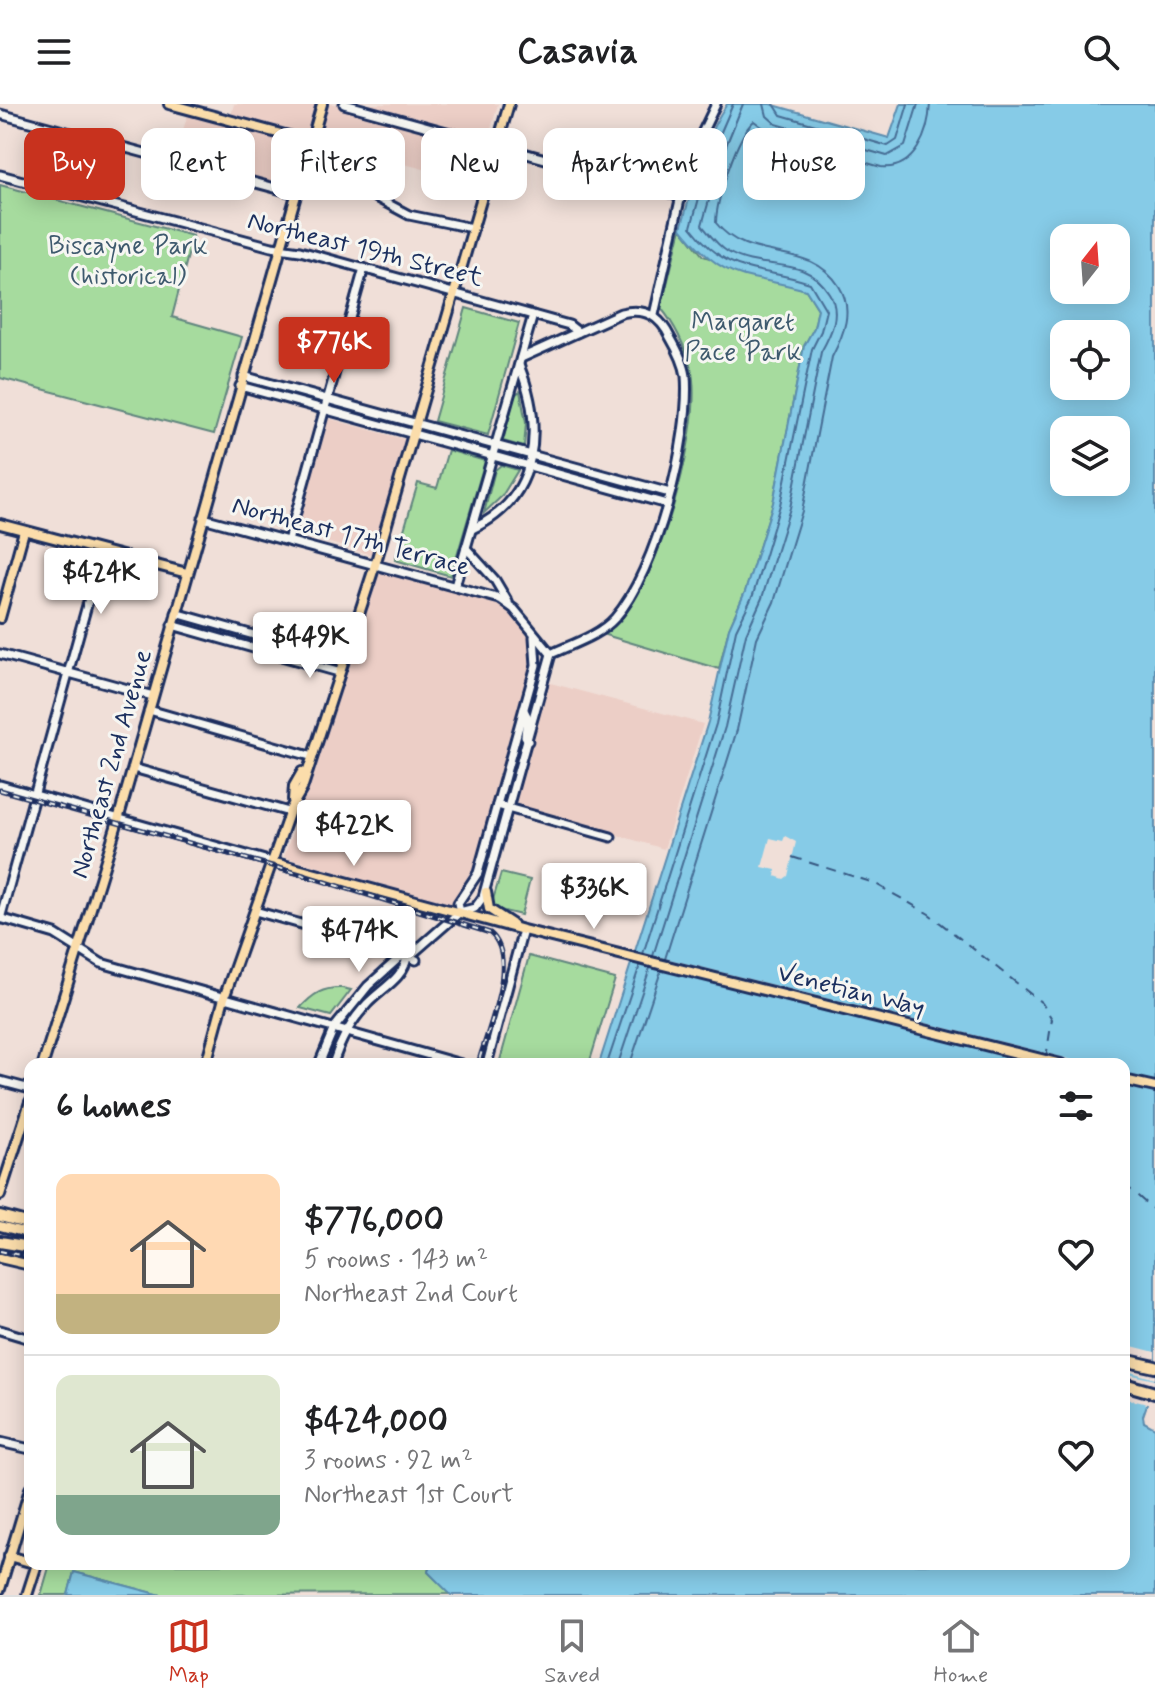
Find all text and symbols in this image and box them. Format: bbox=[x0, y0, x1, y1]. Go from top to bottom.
text: Casavia bbox=[517, 29, 638, 76]
icon: menu bbox=[32, 30, 76, 74]
icon: search bbox=[1079, 30, 1123, 74]
chip: Buy bbox=[24, 128, 125, 200]
chip: Rent bbox=[141, 128, 255, 200]
chip: Filters bbox=[271, 128, 405, 200]
chip: New bbox=[421, 128, 527, 200]
chip: Apartment bbox=[543, 128, 727, 200]
chip: House bbox=[743, 128, 865, 200]
street label: Northeast 19th Street bbox=[244, 204, 486, 296]
north arrow bbox=[1050, 224, 1130, 304]
map controls bbox=[1050, 224, 1130, 496]
park label: Biscayne Park (historical) bbox=[48, 230, 208, 294]
park label: Margaret Pace Park bbox=[684, 306, 802, 370]
pin: $776K bbox=[278, 317, 390, 385]
button: locate bbox=[1050, 320, 1130, 400]
text: $776K bbox=[297, 326, 371, 360]
button: layers bbox=[1050, 416, 1130, 496]
street label: Northeast 17th Terrace bbox=[228, 489, 474, 585]
pin: $424K bbox=[45, 548, 157, 616]
text: $424K bbox=[62, 557, 140, 591]
pin: $449K bbox=[254, 612, 366, 680]
text: $449K bbox=[271, 621, 349, 655]
street label: Northeast 2nd Avenue bbox=[63, 645, 161, 882]
pin: $422K bbox=[298, 800, 410, 868]
text: $422K bbox=[315, 809, 393, 843]
pin: $336K bbox=[538, 863, 650, 931]
text: $336K bbox=[560, 872, 628, 906]
pin: $474K bbox=[303, 906, 415, 974]
text: $474K bbox=[320, 915, 398, 949]
street label: Venetian Way bbox=[774, 956, 928, 1026]
text: 6 homes bbox=[56, 1084, 171, 1129]
icon: filters bbox=[1054, 1084, 1098, 1128]
text: $776,000 bbox=[304, 1198, 444, 1243]
icon: home bbox=[120, 1206, 216, 1302]
icon: heart bbox=[1054, 1232, 1098, 1276]
text: 5 rooms · 143 m² bbox=[304, 1243, 488, 1277]
text: Northeast 2nd Court bbox=[304, 1277, 518, 1311]
text: $424,000 bbox=[304, 1399, 448, 1444]
icon: home bbox=[120, 1407, 216, 1503]
icon: heart bbox=[1054, 1433, 1098, 1477]
text: 3 rooms · 92 m² bbox=[304, 1444, 473, 1478]
text: Northeast 1st Court bbox=[304, 1478, 514, 1512]
tab: Map bbox=[167, 1614, 211, 1690]
tab: Saved bbox=[544, 1614, 600, 1690]
tab: Home bbox=[934, 1614, 988, 1690]

